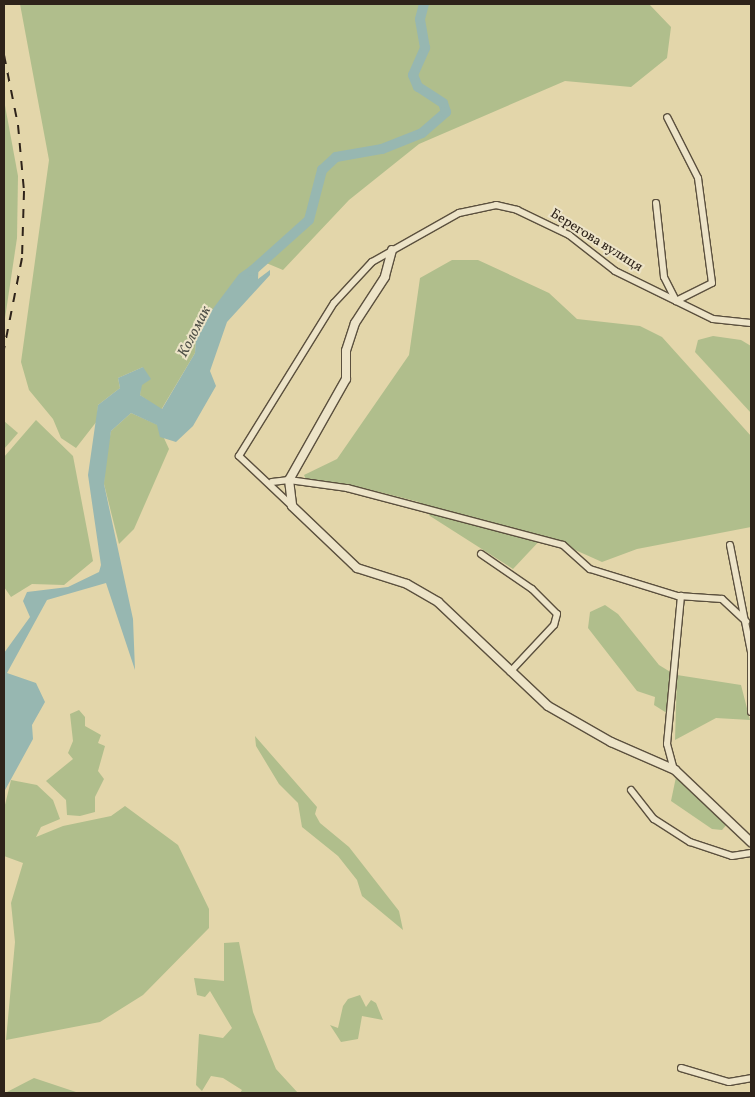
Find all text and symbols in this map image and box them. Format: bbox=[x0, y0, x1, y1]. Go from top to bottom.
street label: Берегова вулиця bbox=[547, 206, 645, 276]
water label: Коломак bbox=[175, 303, 215, 361]

